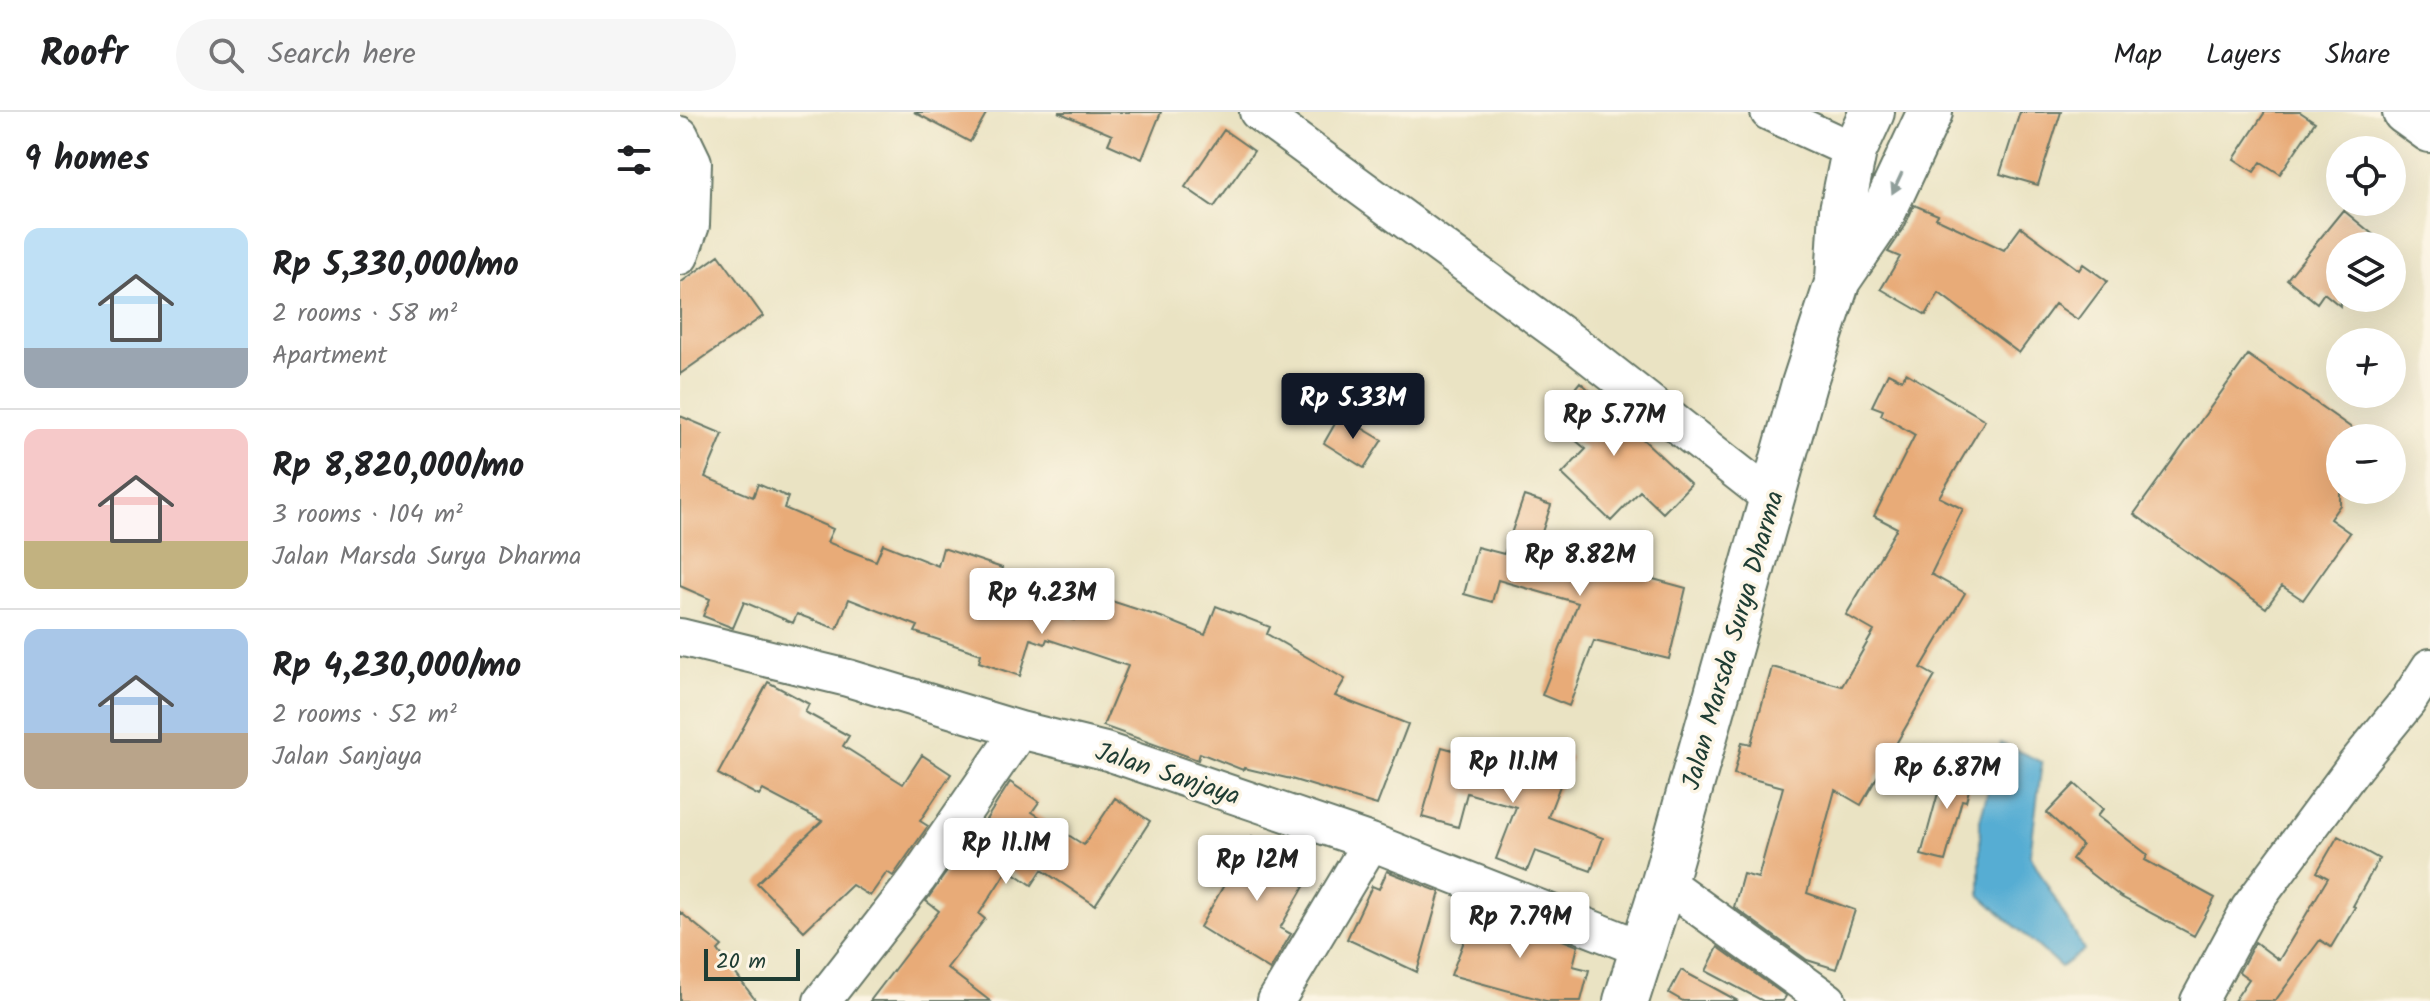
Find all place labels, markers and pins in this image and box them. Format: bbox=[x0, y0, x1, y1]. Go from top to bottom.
pin: Rp 5.33M bbox=[1270, 373, 1436, 441]
pin: Rp 5.77M bbox=[1531, 390, 1697, 458]
pin: Rp 8.82M bbox=[1497, 530, 1663, 598]
pin: Rp 4.23M bbox=[959, 568, 1125, 636]
pin: Rp 11.1M bbox=[1430, 737, 1596, 805]
pin: Rp 6.87M bbox=[1864, 743, 2030, 811]
pin: Rp 11.1M bbox=[923, 818, 1089, 886]
pin: Rp 12M bbox=[1192, 835, 1322, 903]
pin: Rp 7.79M bbox=[1437, 892, 1603, 960]

